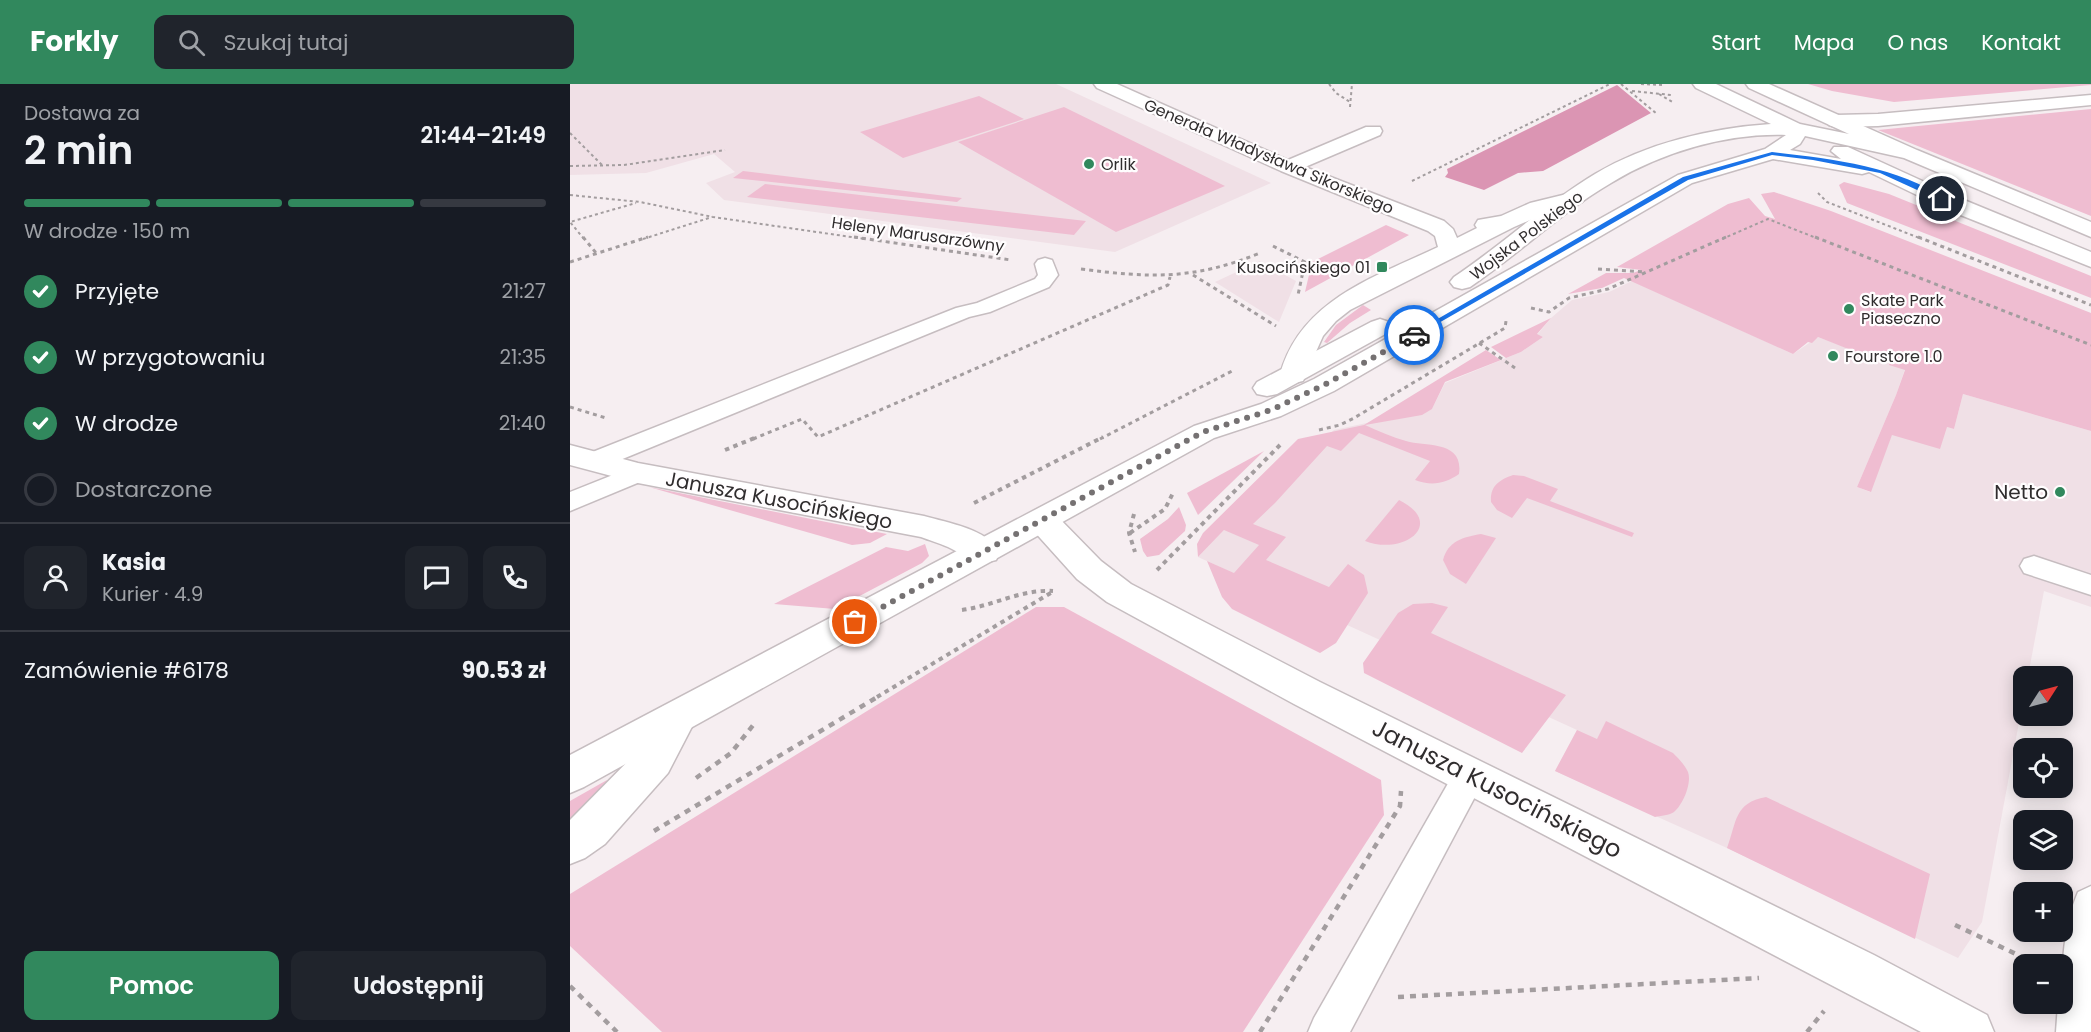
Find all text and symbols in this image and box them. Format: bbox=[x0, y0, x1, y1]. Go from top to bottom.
search box bbox=[154, 15, 574, 69]
text: Forkly bbox=[30, 22, 118, 61]
icon: search bbox=[175, 26, 208, 59]
text: Szukaj tutaj bbox=[223, 27, 348, 58]
text: Start bbox=[1711, 28, 1761, 57]
text: Mapa bbox=[1794, 28, 1855, 57]
text: O nas bbox=[1888, 28, 1948, 57]
text: Kontakt bbox=[1981, 28, 2061, 57]
street label: Generała Władysława Sikorskiego bbox=[1140, 93, 1397, 220]
text: Dostawa za bbox=[24, 99, 140, 127]
text: 21:44–21:49 bbox=[420, 120, 546, 151]
text: 2 min bbox=[24, 123, 133, 178]
place label: Orlik bbox=[1101, 153, 1136, 176]
marker: Orlik bbox=[1082, 157, 1096, 171]
pin bbox=[1916, 173, 1967, 224]
icon: home bbox=[1925, 182, 1958, 215]
street label: Wojska Polskiego bbox=[1465, 185, 1588, 286]
street label: Heleny Marusarzówny bbox=[830, 211, 1006, 258]
text: W drodze · 150 m bbox=[24, 217, 190, 245]
place label: Kusocińskiego 01 bbox=[1237, 256, 1370, 279]
marker: Kusocińskiego 01 bbox=[1375, 260, 1389, 274]
icon: check bbox=[24, 275, 57, 308]
text: Przyjęte bbox=[75, 276, 159, 307]
text: 21:27 bbox=[501, 277, 546, 305]
place label: Skate Park Piaseczno bbox=[1861, 289, 1945, 330]
marker: Skate Park Piaseczno bbox=[1842, 302, 1856, 316]
courier bbox=[1384, 305, 1444, 365]
icon: car bbox=[1398, 319, 1431, 352]
icon: check bbox=[24, 341, 57, 374]
text: W przygotowaniu bbox=[75, 342, 265, 373]
text: 21:35 bbox=[500, 343, 546, 371]
place label: Fourstore 1.0 bbox=[1845, 345, 1943, 368]
marker: Fourstore 1.0 bbox=[1826, 349, 1840, 363]
icon: check bbox=[24, 407, 57, 440]
text: W drodze bbox=[75, 408, 178, 439]
text: 21:40 bbox=[499, 409, 546, 437]
street label: Janusza Kusocińskiego bbox=[663, 464, 895, 536]
text: Dostarczone bbox=[75, 474, 212, 505]
place label: Netto bbox=[1994, 478, 2048, 506]
marker: Netto bbox=[2053, 485, 2067, 499]
button: person bbox=[24, 546, 87, 609]
button: chat bbox=[405, 546, 468, 609]
button: phone bbox=[483, 546, 546, 609]
text: Kasia bbox=[102, 547, 166, 578]
text: Kurier · 4.9 bbox=[102, 580, 203, 608]
pin bbox=[829, 596, 880, 647]
icon: bag bbox=[838, 605, 871, 638]
text: Zamówienie #6178 bbox=[24, 655, 229, 686]
text: 90.53 zł bbox=[462, 655, 546, 686]
north arrow bbox=[2013, 666, 2073, 726]
map controls bbox=[2013, 666, 2073, 1014]
street label: Janusza Kusocińskiego bbox=[1367, 711, 1628, 866]
button: locate bbox=[2013, 738, 2073, 798]
button: layers bbox=[2013, 810, 2073, 870]
button: + bbox=[2013, 882, 2073, 942]
button: Pomoc bbox=[24, 951, 279, 1020]
button: Udostępnij bbox=[291, 951, 546, 1020]
button: − bbox=[2013, 954, 2073, 1014]

